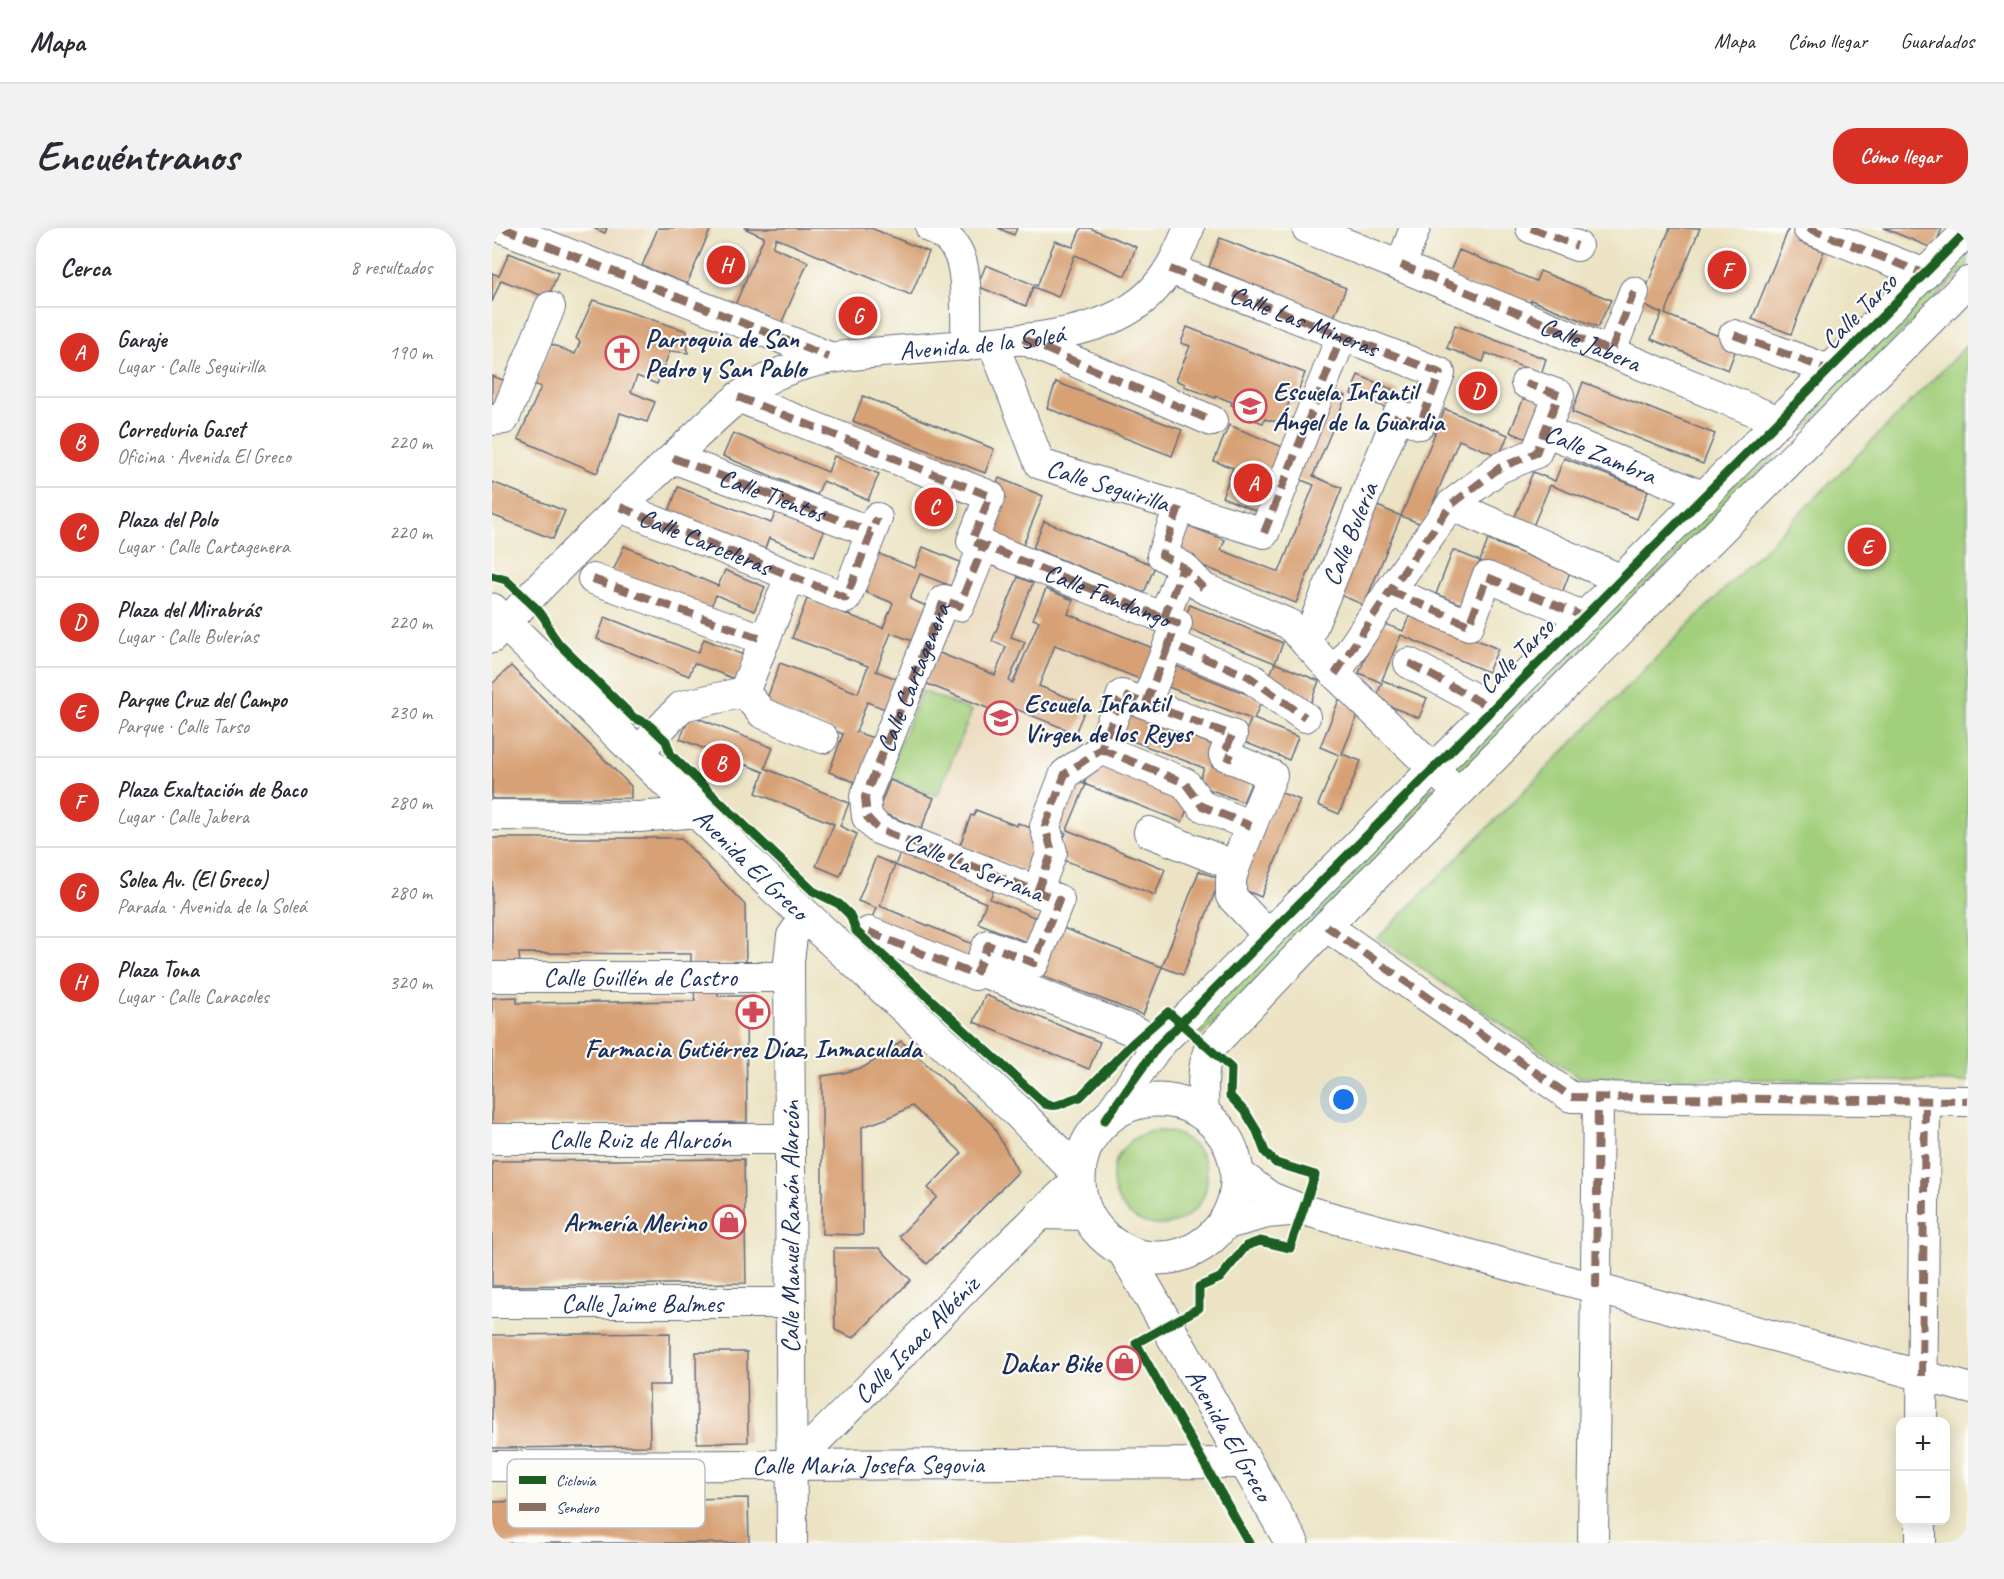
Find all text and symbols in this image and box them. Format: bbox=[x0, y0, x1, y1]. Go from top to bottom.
text: Mapa bbox=[30, 24, 85, 59]
text: Mapa bbox=[1714, 28, 1755, 54]
text: Cómo llegar bbox=[1788, 28, 1867, 54]
text: Guardados bbox=[1900, 28, 1974, 54]
button: Cómo llegar bbox=[1833, 128, 1968, 184]
text: Encuéntranos bbox=[36, 130, 238, 183]
pin: H bbox=[706, 243, 746, 288]
pin: F bbox=[1708, 248, 1746, 292]
text: Cerca bbox=[60, 251, 110, 284]
text: 8 resultados bbox=[350, 255, 432, 280]
street label: Calle Tarso bbox=[1814, 265, 1905, 356]
street label: Calle Las Mineras bbox=[1225, 277, 1385, 365]
pin: G bbox=[838, 294, 878, 338]
street label: Calle Jabera bbox=[1535, 309, 1647, 380]
street label: Avenida de la Soleá bbox=[898, 316, 1070, 367]
place label: Parroquia de San Pedro y San Pablo bbox=[645, 322, 809, 385]
text: Garaje bbox=[117, 326, 167, 354]
church icon: Parroquia de San Pedro y San Pablo bbox=[604, 335, 640, 371]
text: A bbox=[74, 340, 85, 365]
text: 190 m bbox=[389, 340, 432, 365]
text: Lugar · Calle Seguirilla bbox=[117, 354, 265, 379]
pin: D bbox=[1458, 368, 1498, 414]
place label: Escuela Infantil Ángel de la Guardia bbox=[1273, 375, 1446, 438]
school or university icon: Escuela Infantil Ángel de la Guardia bbox=[1232, 388, 1268, 424]
text: Correduria Gaset bbox=[117, 416, 245, 444]
street label: Calle Zambra bbox=[1540, 416, 1663, 492]
text: B bbox=[74, 430, 85, 455]
text: 220 m bbox=[389, 430, 432, 455]
text: Oficina · Avenida El Greco bbox=[117, 444, 291, 469]
street label: Calle Seguirilla bbox=[1043, 451, 1175, 520]
street label: Calle Tientos bbox=[715, 460, 832, 531]
pin: A bbox=[1234, 460, 1272, 506]
street label: Calle Bulería bbox=[1314, 476, 1386, 590]
pin: C bbox=[914, 484, 954, 530]
street label: Calle Carceleras bbox=[635, 500, 778, 583]
text: Plaza del Polo bbox=[117, 506, 217, 534]
text: C bbox=[75, 520, 84, 545]
text: 220 m bbox=[389, 520, 432, 545]
pin: E bbox=[1848, 524, 1886, 570]
text: Lugar · Calle Cartagenera bbox=[117, 534, 289, 559]
street label: Calle Fandango bbox=[1040, 555, 1178, 636]
text: Plaza del Mirabrás bbox=[117, 596, 260, 624]
street label: Calle Cartagenera bbox=[868, 596, 958, 757]
text: D bbox=[74, 610, 85, 635]
text: 220 m bbox=[389, 610, 432, 635]
street label: Calle Tarso bbox=[1471, 610, 1562, 701]
text: Lugar · Calle Bulerías bbox=[117, 624, 258, 649]
text: Parque Cruz del Campo bbox=[117, 686, 287, 714]
place label: Escuela Infantil Virgen de los Reyes bbox=[1024, 687, 1195, 750]
text: E bbox=[74, 700, 85, 725]
text: 230 m bbox=[389, 700, 432, 725]
school or university icon: Escuela Infantil Virgen de los Reyes bbox=[983, 700, 1019, 736]
text: Parque · Calle Tarso bbox=[117, 714, 249, 739]
pin: B bbox=[702, 740, 740, 786]
text: Plaza Exaltación de Baco bbox=[117, 776, 306, 804]
text: F bbox=[75, 790, 84, 815]
text: 280 m bbox=[389, 790, 432, 815]
street label: Avenida El Greco bbox=[687, 801, 818, 929]
text: Lugar · Calle Jabera bbox=[117, 804, 249, 829]
street label: Calle La Serrana bbox=[900, 824, 1050, 911]
text: Solea Av. (El Greco) bbox=[117, 866, 268, 894]
text: G bbox=[75, 880, 84, 905]
text: 280 m bbox=[389, 880, 432, 905]
text: Parada · Avenida de la Soleá bbox=[117, 894, 306, 919]
text: Plaza Tona bbox=[117, 956, 199, 984]
street label: Calle Guillén de Castro bbox=[543, 961, 739, 994]
text: H bbox=[74, 970, 85, 995]
text: 320 m bbox=[389, 970, 432, 995]
text: Lugar · Calle Caracoles bbox=[117, 984, 269, 1009]
pharmacy icon: Farmacia Gutiérrez Díaz, Inmaculada bbox=[735, 994, 771, 1030]
place label: Farmacia Gutiérrez Díaz, Inmaculada bbox=[585, 1032, 924, 1065]
your location bbox=[1329, 1085, 1358, 1114]
street label: Calle Manuel Ramón Alarcón bbox=[774, 1099, 807, 1353]
street label: Calle Ruiz de Alarcón bbox=[549, 1123, 732, 1156]
shop icon: Armería Merino bbox=[711, 1204, 747, 1240]
place label: Armería Merino bbox=[563, 1206, 708, 1239]
street label: Calle Isaac Albéniz bbox=[846, 1266, 987, 1411]
street label: Calle Jaime Balmes bbox=[561, 1287, 725, 1320]
shop icon: Dakar Bike bbox=[1106, 1345, 1142, 1381]
place label: Dakar Bike bbox=[1001, 1347, 1103, 1380]
street label: Avenida El Greco bbox=[1179, 1362, 1282, 1509]
map controls bbox=[1896, 1417, 1950, 1525]
button: + bbox=[1896, 1417, 1950, 1471]
street label: Calle María Josefa Segovia bbox=[752, 1448, 986, 1481]
legend bbox=[507, 1459, 705, 1528]
text: Ciclovía bbox=[556, 1471, 597, 1491]
button: − bbox=[1896, 1471, 1950, 1525]
text: Sendero bbox=[556, 1498, 600, 1518]

